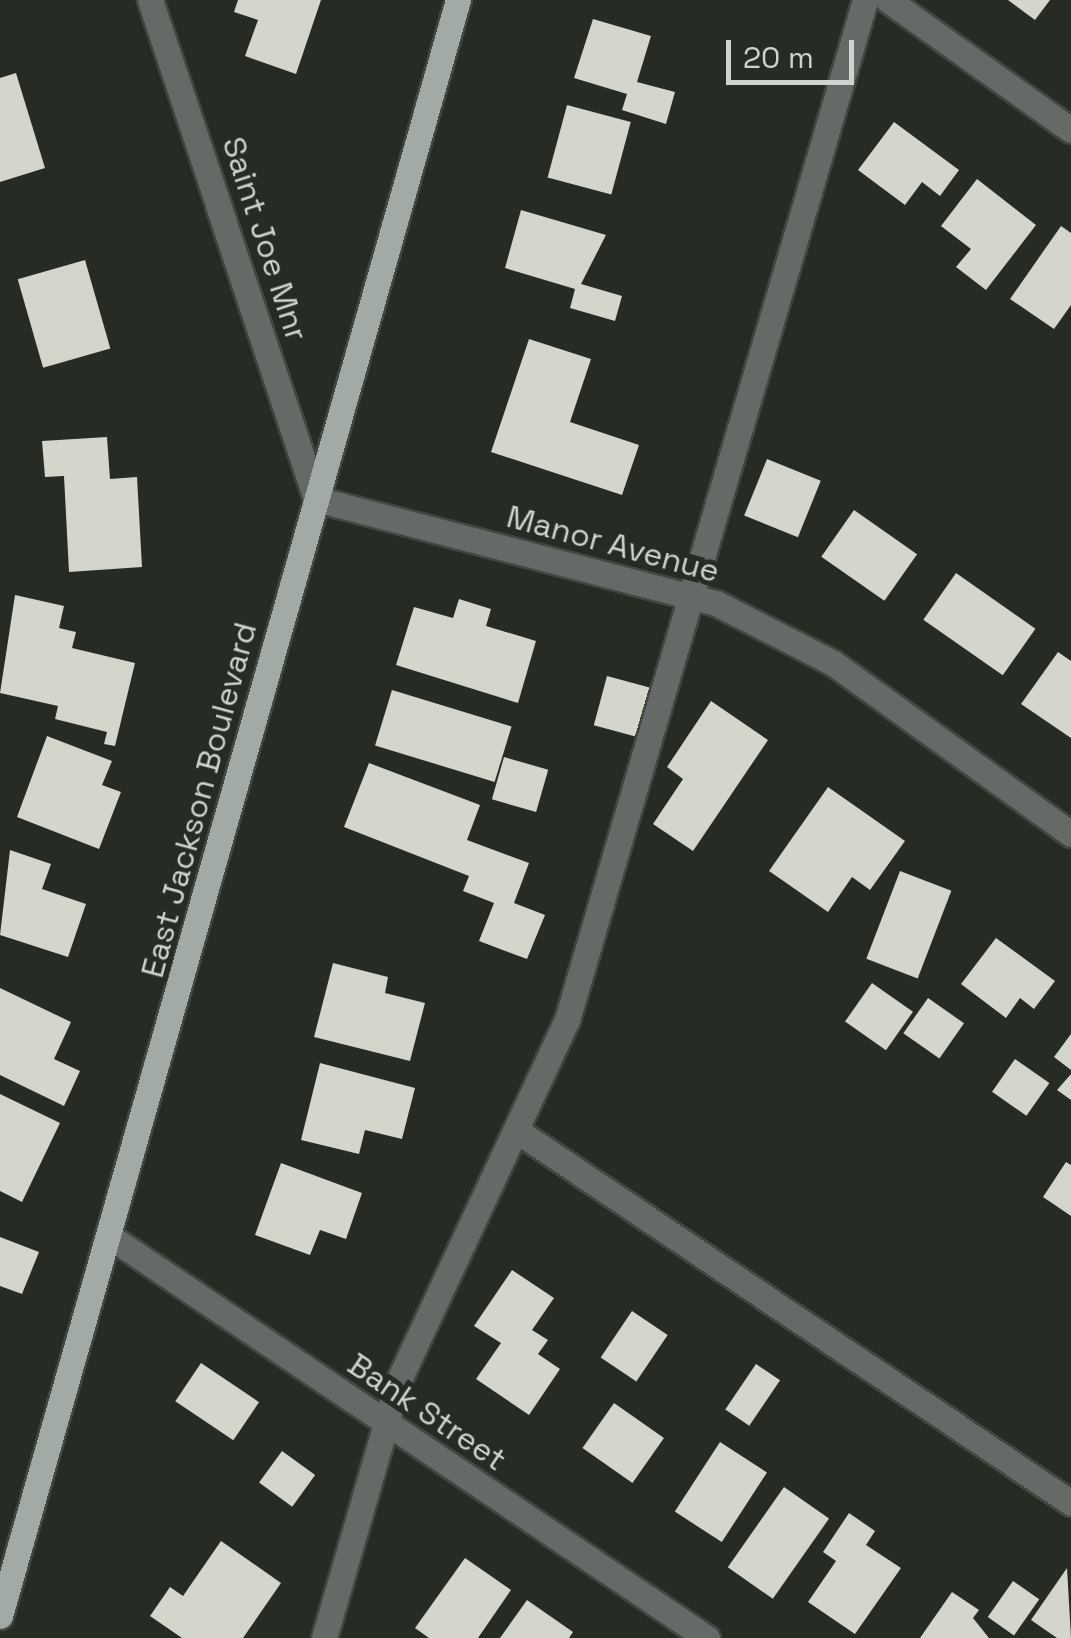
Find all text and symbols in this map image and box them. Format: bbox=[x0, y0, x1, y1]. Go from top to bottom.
scale bar bbox=[731, 20, 858, 82]
text: 20 m bbox=[743, 38, 814, 77]
street label: Saint Joe Mnr bbox=[214, 132, 316, 346]
street label: Manor Avenue bbox=[502, 497, 724, 591]
street label: East Jackson Boulevard bbox=[133, 618, 265, 982]
street label: Bank Street bbox=[341, 1345, 513, 1479]

